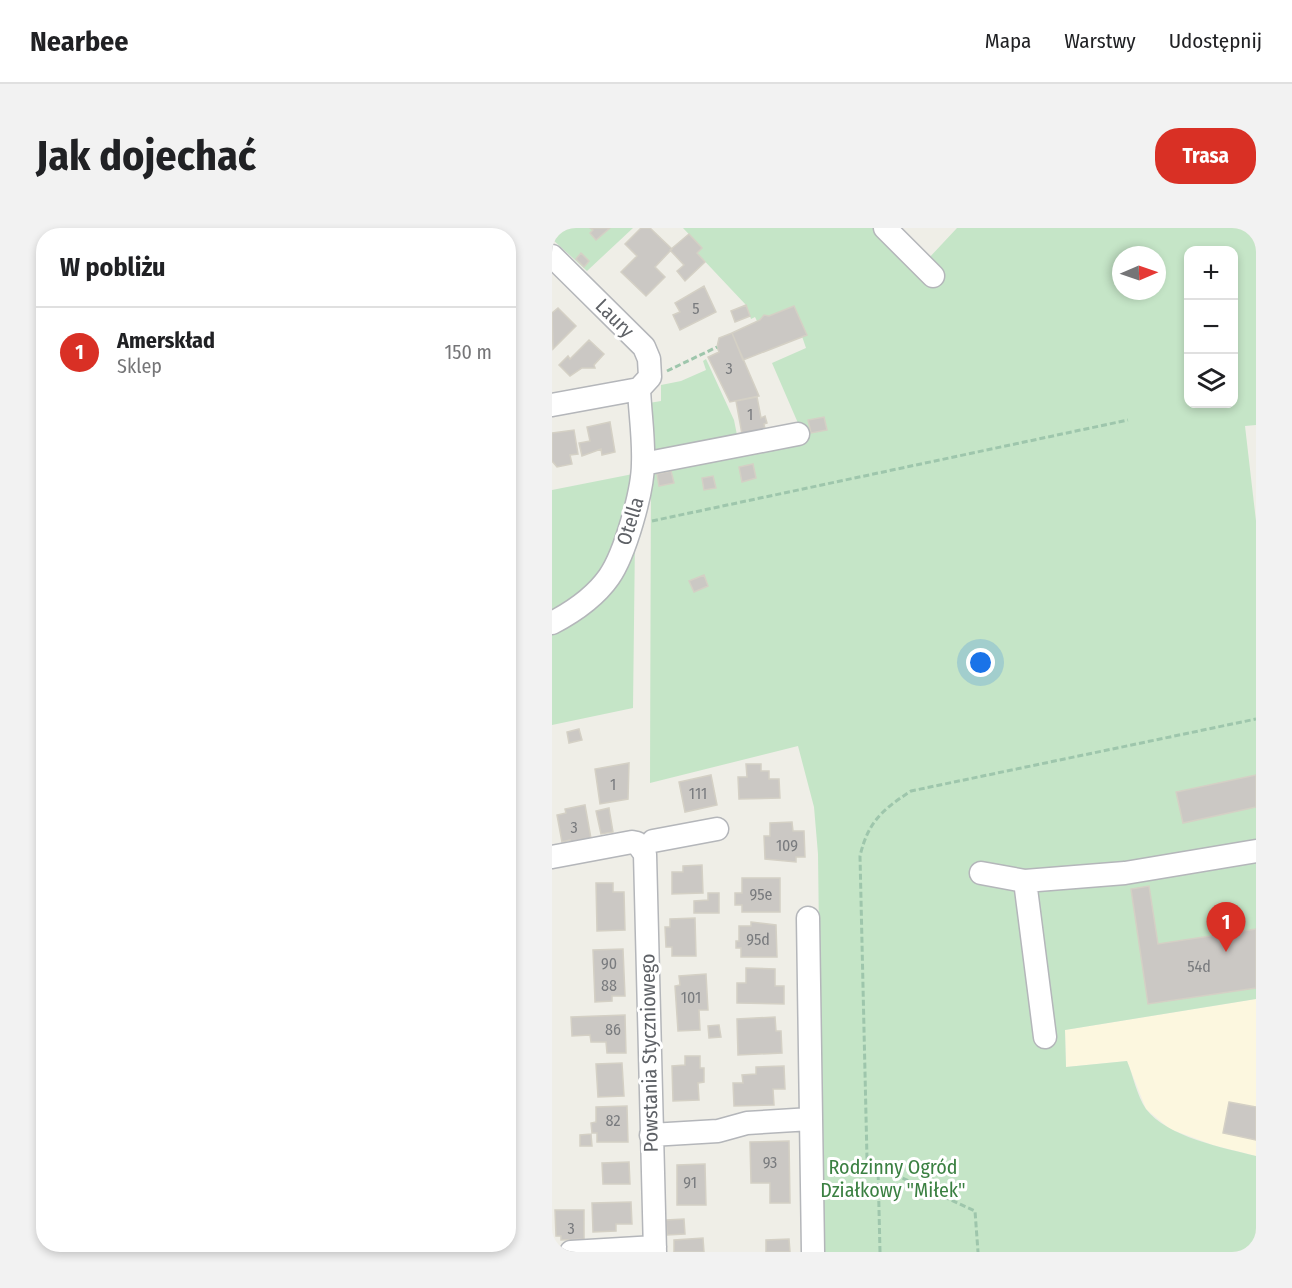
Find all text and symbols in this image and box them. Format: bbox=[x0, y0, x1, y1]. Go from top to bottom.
text: Nearbee bbox=[30, 25, 129, 58]
text: Mapa bbox=[985, 28, 1031, 54]
text: Warstwy bbox=[1064, 28, 1136, 54]
text: Udostępnij bbox=[1169, 28, 1262, 54]
button: Trasa bbox=[1155, 128, 1256, 184]
text: Jak dojechać bbox=[36, 131, 256, 181]
north arrow bbox=[1112, 246, 1166, 300]
map controls bbox=[1184, 246, 1238, 408]
button: + bbox=[1184, 246, 1238, 300]
text: W pobliżu bbox=[60, 252, 166, 283]
street label: Laury bbox=[591, 294, 639, 342]
house number: 5 bbox=[692, 299, 700, 318]
button: − bbox=[1184, 300, 1238, 354]
text: Amerskład bbox=[117, 327, 215, 354]
text: 1 bbox=[75, 340, 84, 364]
text: 150 m bbox=[445, 340, 492, 364]
text: Sklep bbox=[117, 354, 162, 378]
button: layers bbox=[1184, 354, 1238, 408]
house number: 3 bbox=[725, 359, 733, 378]
house number: 1 bbox=[747, 405, 753, 424]
street label: Otella bbox=[611, 494, 649, 548]
your location bbox=[966, 648, 995, 677]
house number: 1 bbox=[610, 775, 616, 794]
house number: 111 bbox=[689, 784, 707, 803]
house number: 3 bbox=[570, 818, 578, 837]
house number: 109 bbox=[776, 836, 798, 855]
house number: 95e bbox=[749, 885, 773, 904]
pin: 1 bbox=[1206, 902, 1246, 952]
house number: 95d bbox=[746, 930, 770, 949]
street label: Powstania Styczniowego bbox=[635, 953, 663, 1153]
house number: 90 bbox=[601, 954, 617, 973]
house number: 54d bbox=[1187, 957, 1211, 976]
house number: 88 bbox=[601, 976, 617, 995]
house number: 101 bbox=[681, 988, 701, 1007]
house number: 86 bbox=[605, 1020, 621, 1039]
house number: 82 bbox=[606, 1111, 620, 1130]
house number: 93 bbox=[763, 1153, 777, 1172]
park label: Rodzinny Ogród Działkowy "Miłek" bbox=[820, 1155, 966, 1202]
house number: 91 bbox=[683, 1173, 697, 1192]
house number: 3 bbox=[567, 1219, 575, 1238]

